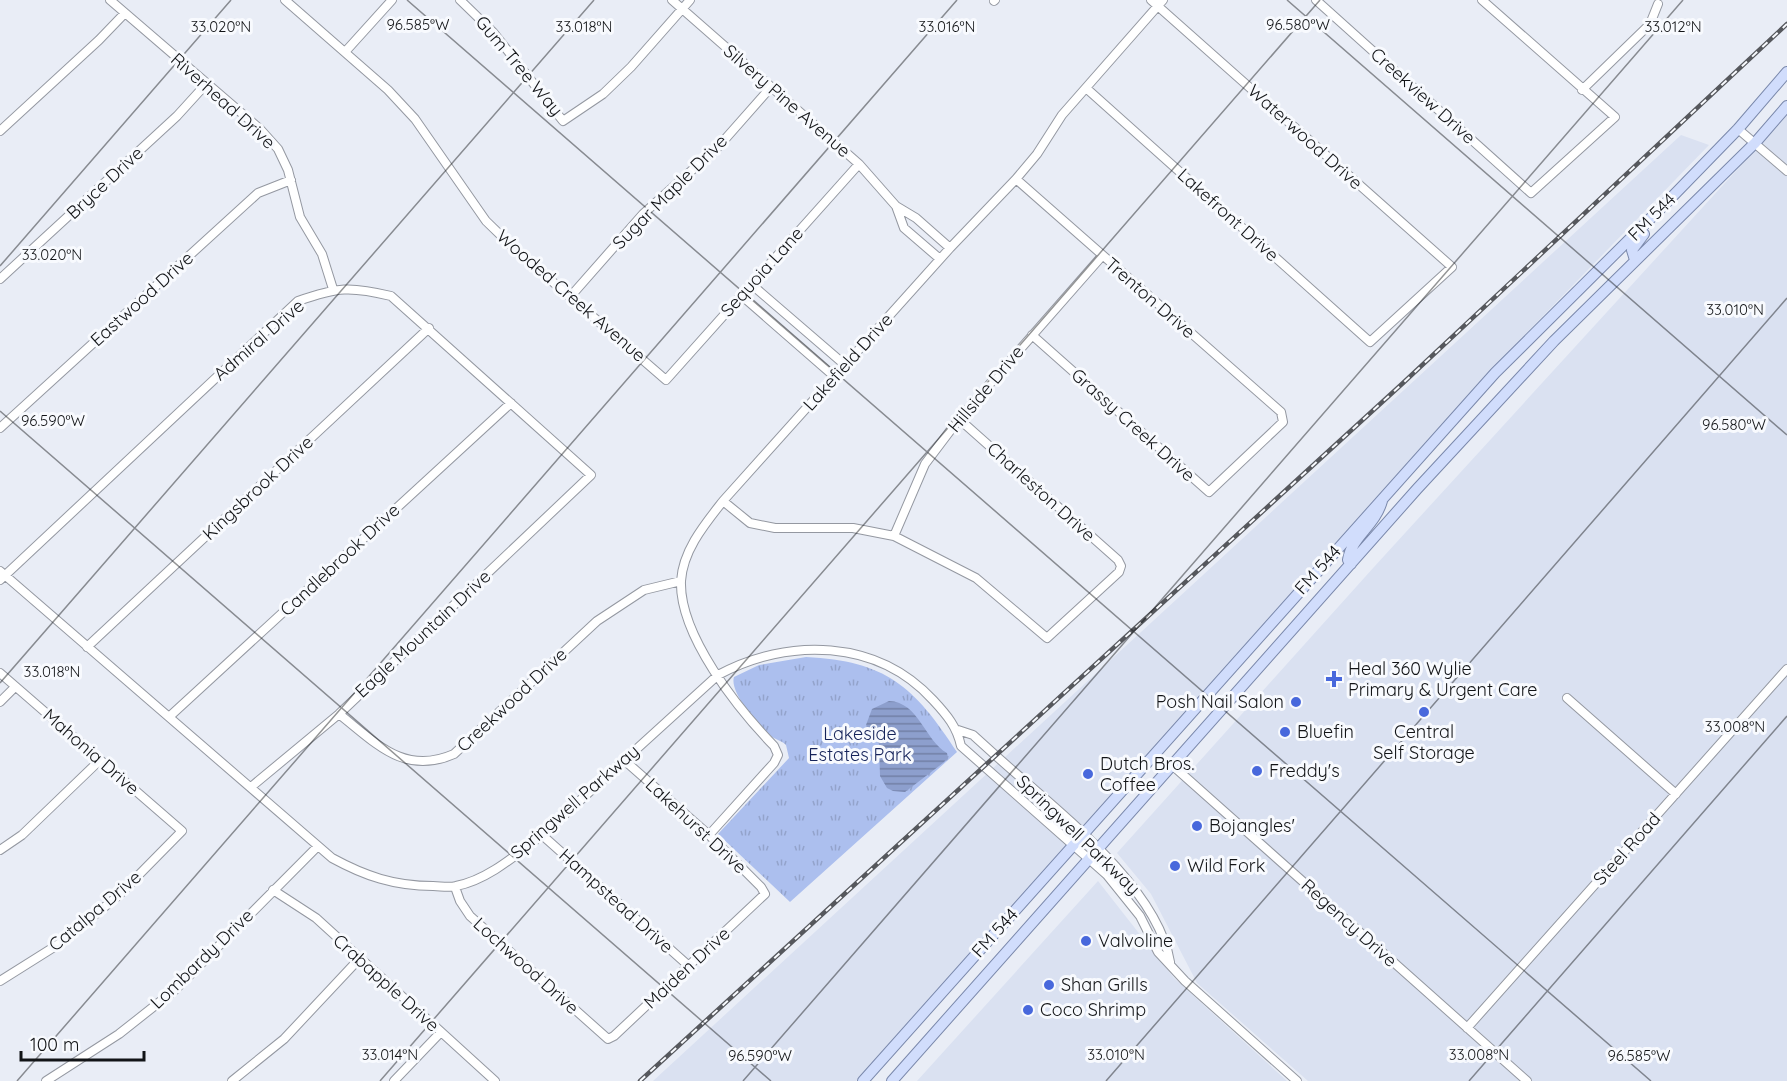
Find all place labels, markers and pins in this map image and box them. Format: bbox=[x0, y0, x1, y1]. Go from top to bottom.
place label: Heal 360 Wylie Primary & Urgent Care bbox=[1348, 657, 1537, 701]
marker: Heal 360 Wylie Primary & Urgent Care bbox=[1325, 670, 1343, 688]
place label: Posh Nail Salon bbox=[1156, 690, 1284, 713]
marker: Posh Nail Salon bbox=[1289, 695, 1303, 709]
marker: Central Self Storage bbox=[1417, 705, 1431, 719]
place label: Bluefin bbox=[1297, 720, 1354, 743]
place label: Central Self Storage bbox=[1373, 720, 1475, 764]
marker: Bluefin bbox=[1278, 725, 1292, 739]
place label: Dutch Bros. Coffee bbox=[1100, 752, 1194, 796]
place label: Freddy's bbox=[1269, 759, 1340, 782]
marker: Freddy's bbox=[1250, 764, 1264, 778]
marker: Dutch Bros. Coffee bbox=[1081, 767, 1095, 781]
place label: Bojangles' bbox=[1209, 814, 1295, 837]
marker: Bojangles' bbox=[1190, 819, 1204, 833]
place label: Wild Fork bbox=[1187, 854, 1265, 877]
marker: Wild Fork bbox=[1168, 859, 1182, 873]
place label: Valvoline bbox=[1098, 929, 1173, 952]
marker: Valvoline bbox=[1079, 934, 1093, 948]
place label: Shan Grills bbox=[1061, 973, 1148, 996]
marker: Shan Grills bbox=[1042, 978, 1056, 992]
place label: Coco Shrimp bbox=[1040, 998, 1146, 1021]
marker: Coco Shrimp bbox=[1021, 1003, 1035, 1017]

